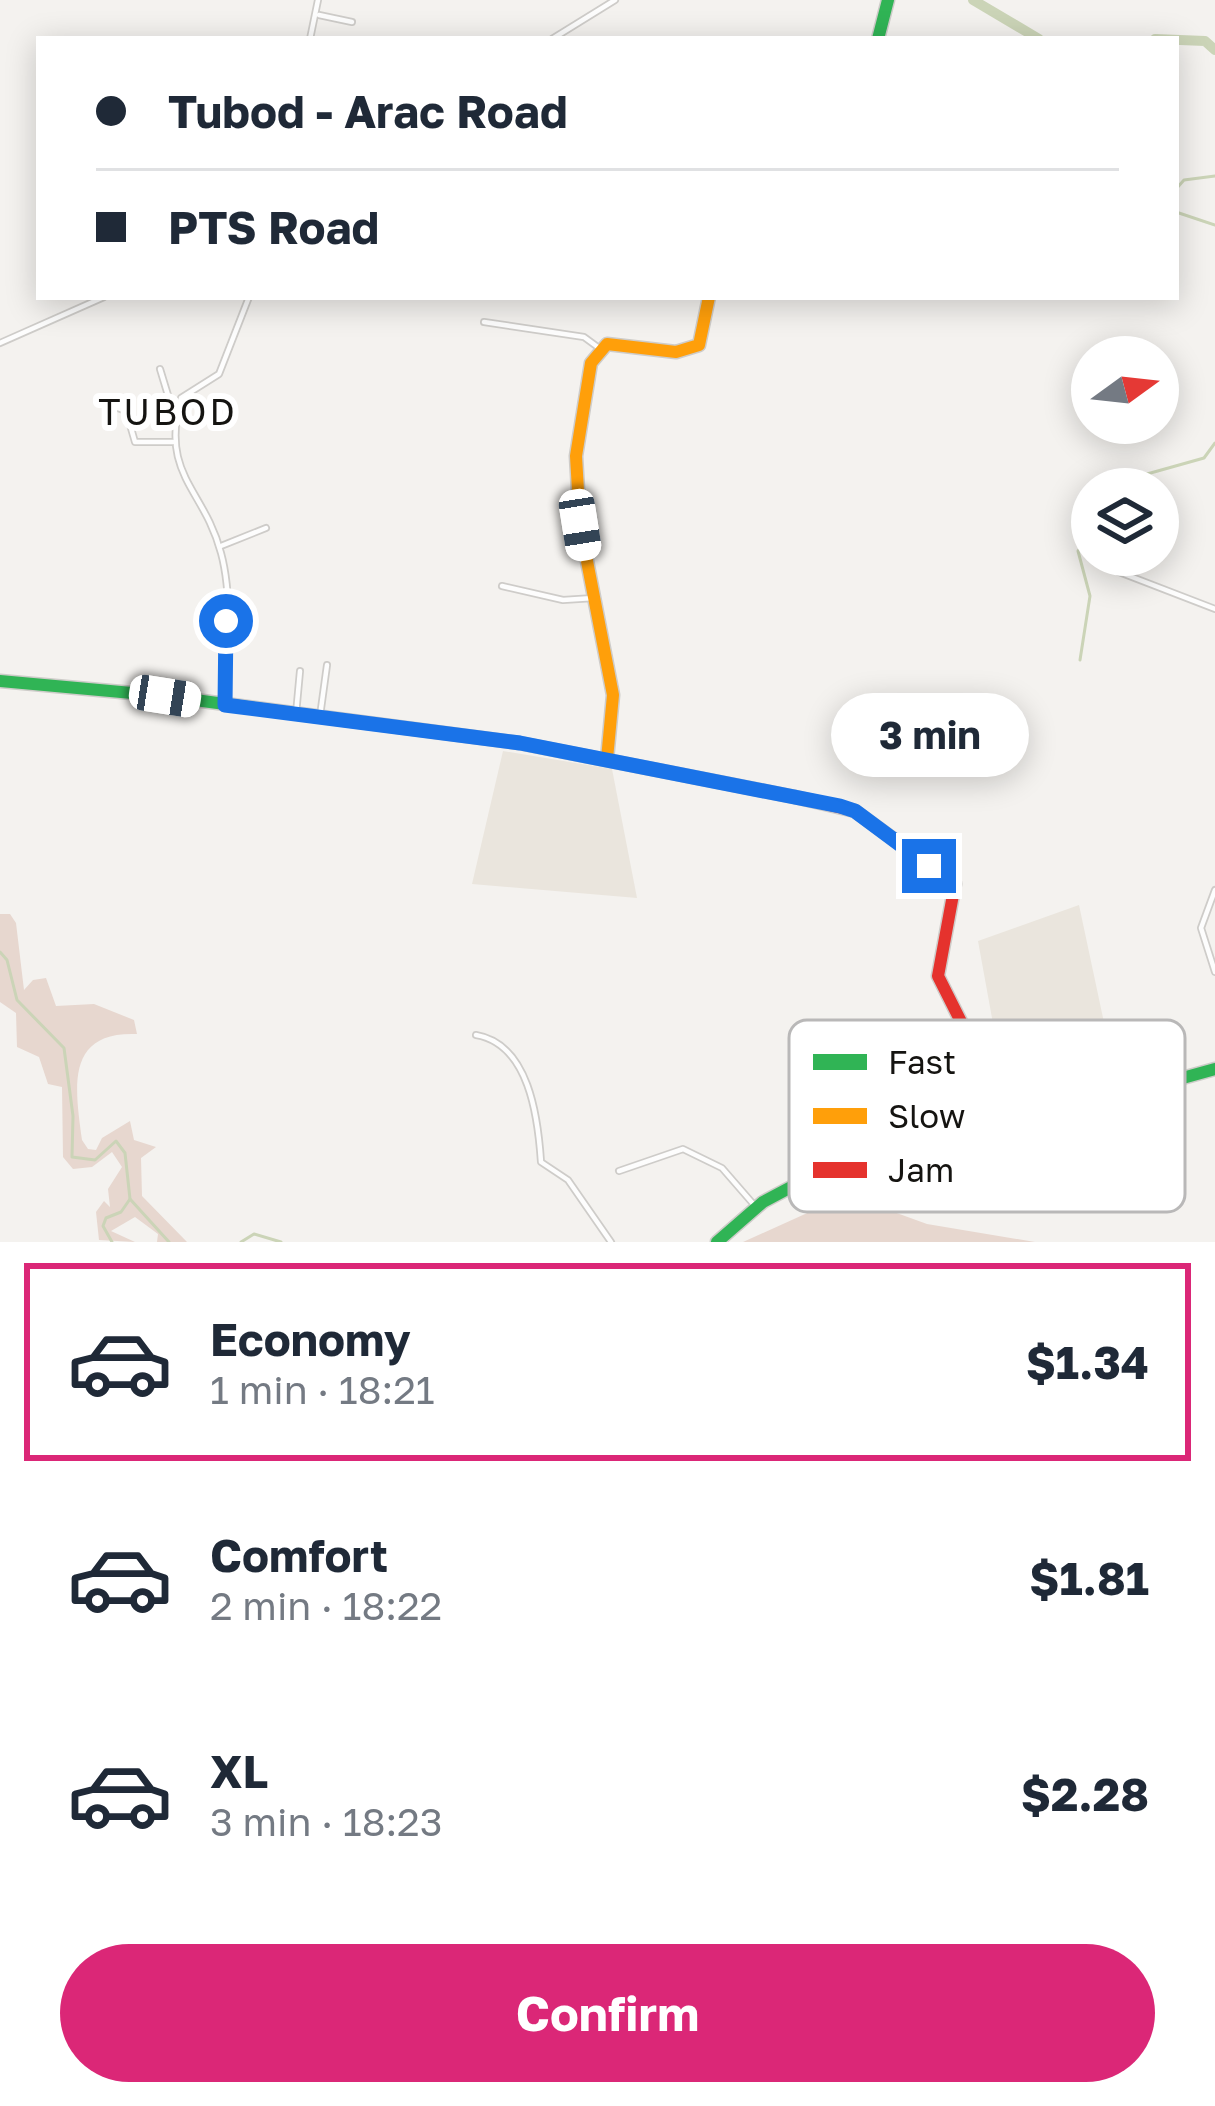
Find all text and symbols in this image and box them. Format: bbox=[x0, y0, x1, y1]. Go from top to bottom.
text: Tubod - Arac Road bbox=[168, 84, 568, 138]
text: PTS Road bbox=[168, 200, 379, 254]
north arrow bbox=[1071, 336, 1179, 444]
map controls bbox=[1071, 336, 1179, 576]
district label: TUBOD bbox=[98, 390, 238, 433]
button: layers bbox=[1071, 468, 1179, 576]
car bbox=[557, 487, 603, 563]
route start bbox=[199, 594, 253, 648]
car bbox=[127, 673, 203, 719]
callout: 3 min bbox=[830, 692, 1028, 776]
text: 3 min bbox=[879, 711, 981, 758]
route end bbox=[902, 839, 956, 893]
legend bbox=[789, 1020, 1185, 1212]
text: Fast bbox=[888, 1042, 956, 1081]
text: Slow bbox=[888, 1096, 966, 1135]
text: Jam bbox=[888, 1150, 954, 1189]
icon: car bbox=[66, 1308, 174, 1416]
text: Economy bbox=[210, 1312, 411, 1366]
text: $1.34 bbox=[1026, 1335, 1149, 1389]
text: 1 min · 18:21 bbox=[210, 1366, 435, 1413]
icon: car bbox=[66, 1524, 174, 1632]
text: Comfort bbox=[210, 1528, 388, 1582]
text: $1.81 bbox=[1029, 1551, 1149, 1605]
text: 2 min · 18:22 bbox=[210, 1582, 442, 1629]
icon: car bbox=[66, 1740, 174, 1848]
text: XL bbox=[210, 1744, 268, 1798]
text: $2.28 bbox=[1021, 1767, 1149, 1821]
text: 3 min · 18:23 bbox=[210, 1798, 443, 1845]
button: Confirm bbox=[60, 1944, 1155, 2082]

